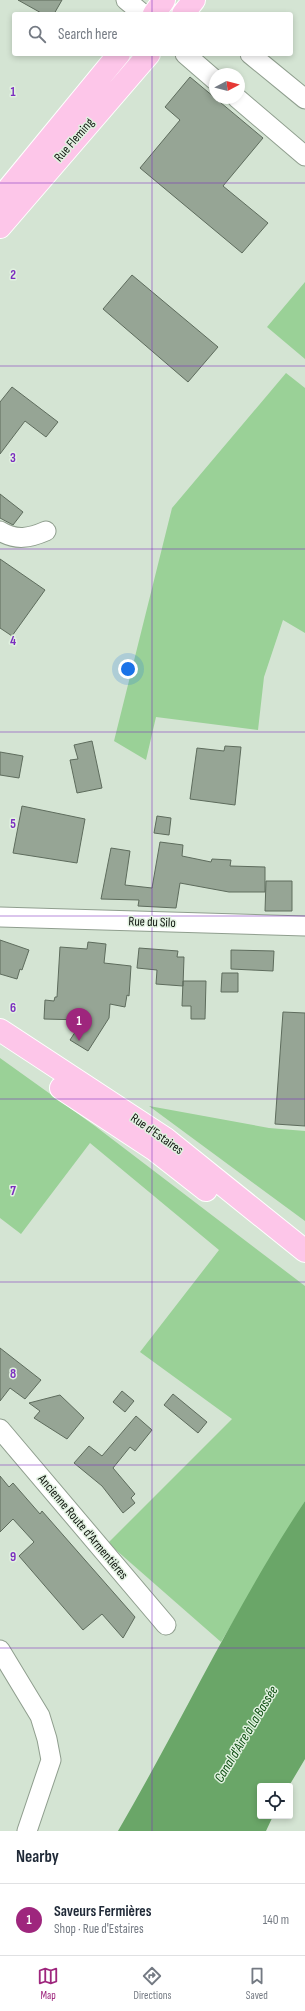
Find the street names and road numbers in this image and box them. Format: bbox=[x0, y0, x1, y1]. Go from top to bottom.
street label: Rue Fleming bbox=[51, 115, 97, 165]
street label: Rue du Silo bbox=[128, 913, 176, 931]
street label: Rue d'Estaires bbox=[127, 1110, 187, 1158]
street label: Ancienne Route d'Armentières bbox=[34, 1471, 132, 1583]

